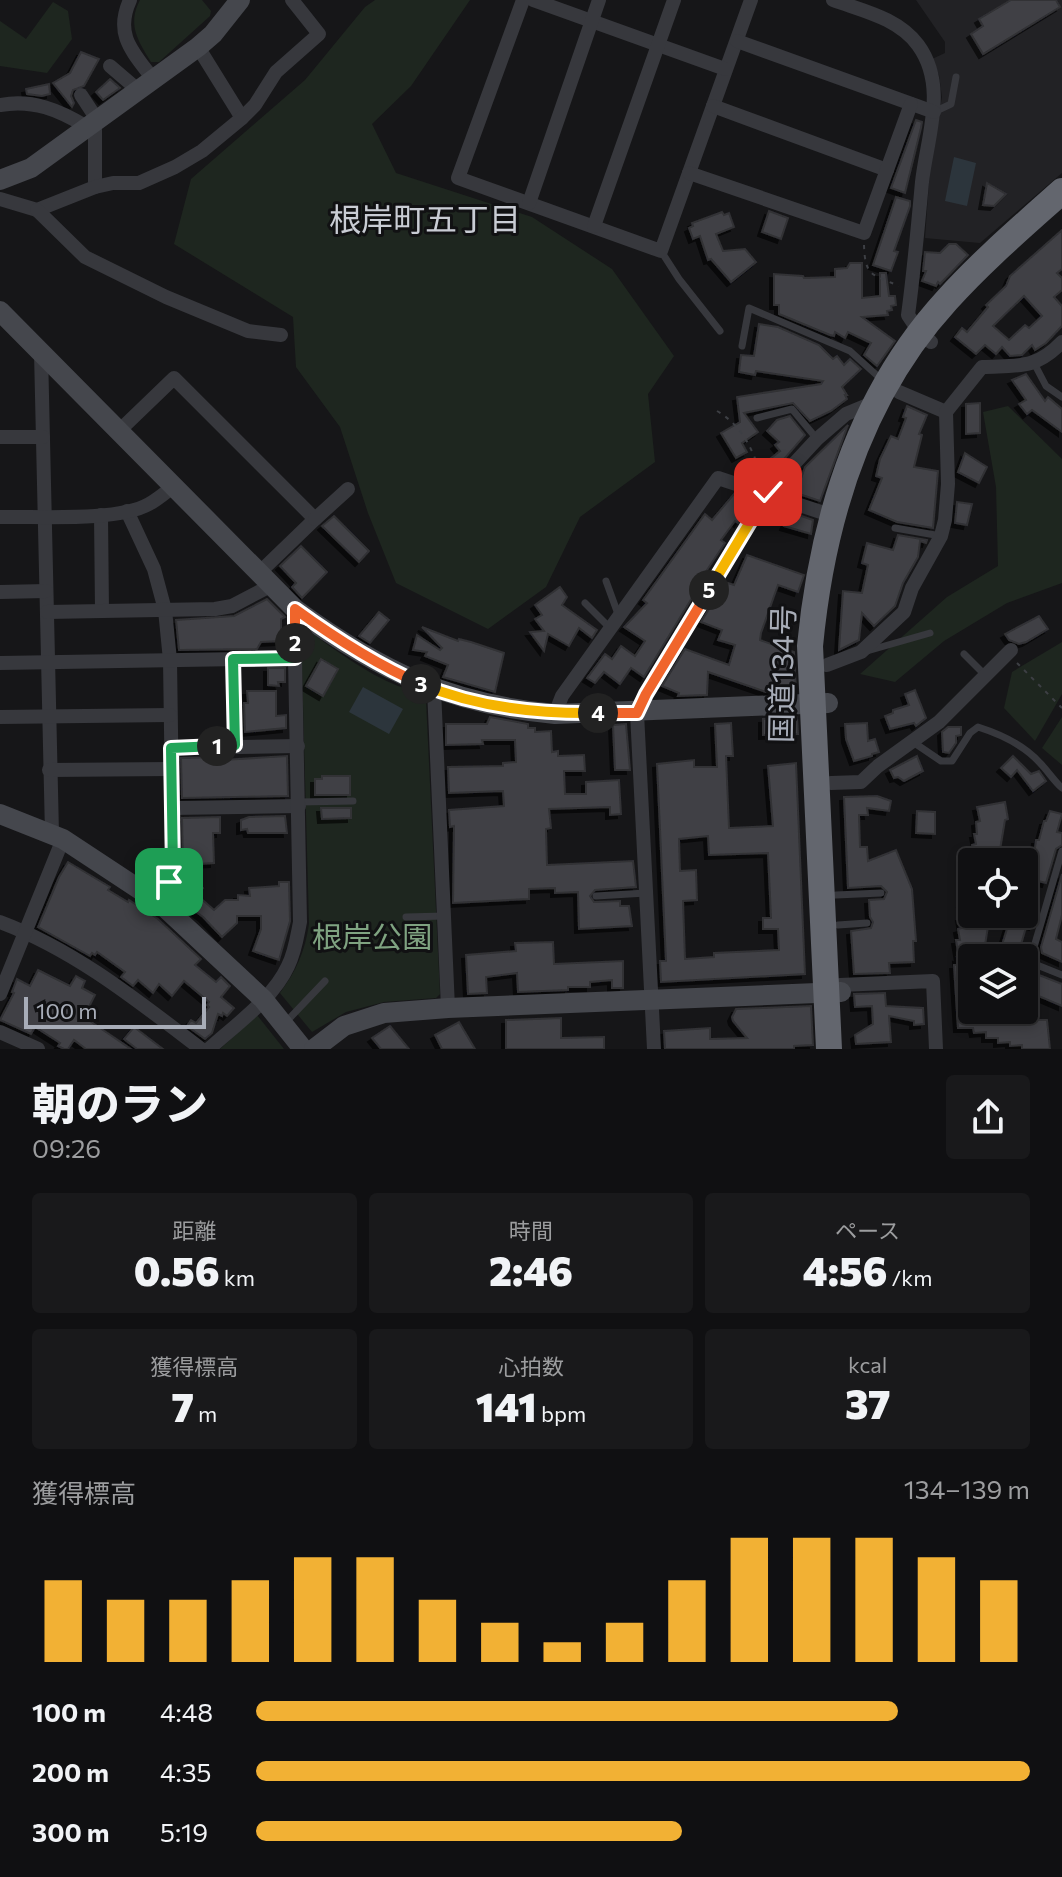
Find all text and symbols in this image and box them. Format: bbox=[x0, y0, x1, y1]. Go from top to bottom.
district label: 根岸町五丁目 bbox=[329, 198, 521, 238]
pin bbox=[734, 458, 802, 526]
icon: check bbox=[746, 470, 790, 514]
pin: 5 bbox=[689, 570, 729, 610]
text: 5 bbox=[703, 576, 715, 603]
street label: 国道134号 bbox=[761, 605, 800, 743]
pin: 2 bbox=[275, 623, 315, 663]
text: 2 bbox=[289, 629, 301, 656]
pin: 3 bbox=[401, 664, 441, 704]
text: 3 bbox=[415, 670, 427, 697]
pin: 4 bbox=[578, 693, 618, 733]
text: 4 bbox=[591, 699, 605, 726]
pin: 1 bbox=[197, 726, 237, 766]
text: 1 bbox=[212, 732, 222, 759]
pin bbox=[135, 848, 203, 916]
map controls bbox=[958, 848, 1038, 1024]
button: locate bbox=[958, 848, 1038, 928]
icon: arrive bbox=[147, 860, 191, 904]
park label: 根岸公園 bbox=[312, 917, 432, 954]
button: layers bbox=[958, 944, 1038, 1024]
scale bar bbox=[24, 993, 206, 1029]
text: 100 m bbox=[36, 997, 98, 1024]
text: 朝のラン bbox=[32, 1075, 208, 1129]
button: share bbox=[946, 1075, 1030, 1159]
text: 09:26 bbox=[32, 1132, 101, 1163]
text: 距離 bbox=[172, 1217, 216, 1244]
text: 時間 bbox=[509, 1217, 553, 1244]
text: ペース bbox=[835, 1217, 900, 1244]
text: 0.56 bbox=[134, 1245, 220, 1294]
text: 2:46 bbox=[489, 1245, 573, 1294]
text: 4:56 bbox=[803, 1245, 887, 1294]
text: km bbox=[220, 1264, 255, 1291]
text: /km bbox=[887, 1264, 932, 1291]
text: kcal bbox=[848, 1351, 887, 1378]
text: 獲得標高 bbox=[150, 1353, 238, 1380]
text: 心拍数 bbox=[498, 1353, 564, 1380]
text: 37 bbox=[845, 1378, 890, 1427]
text: 7 bbox=[171, 1381, 194, 1430]
text: 141 bbox=[476, 1381, 537, 1430]
text: m bbox=[194, 1400, 217, 1427]
text: bpm bbox=[537, 1400, 586, 1427]
text: 134–139 m bbox=[904, 1473, 1030, 1504]
text: 獲得標高 bbox=[32, 1477, 136, 1508]
text: 100 m bbox=[32, 1696, 106, 1727]
text: 4:48 bbox=[160, 1696, 213, 1727]
text: 200 m bbox=[32, 1756, 109, 1787]
text: 4:35 bbox=[160, 1756, 212, 1787]
text: 300 m bbox=[32, 1816, 109, 1847]
text: 5:19 bbox=[160, 1816, 208, 1847]

